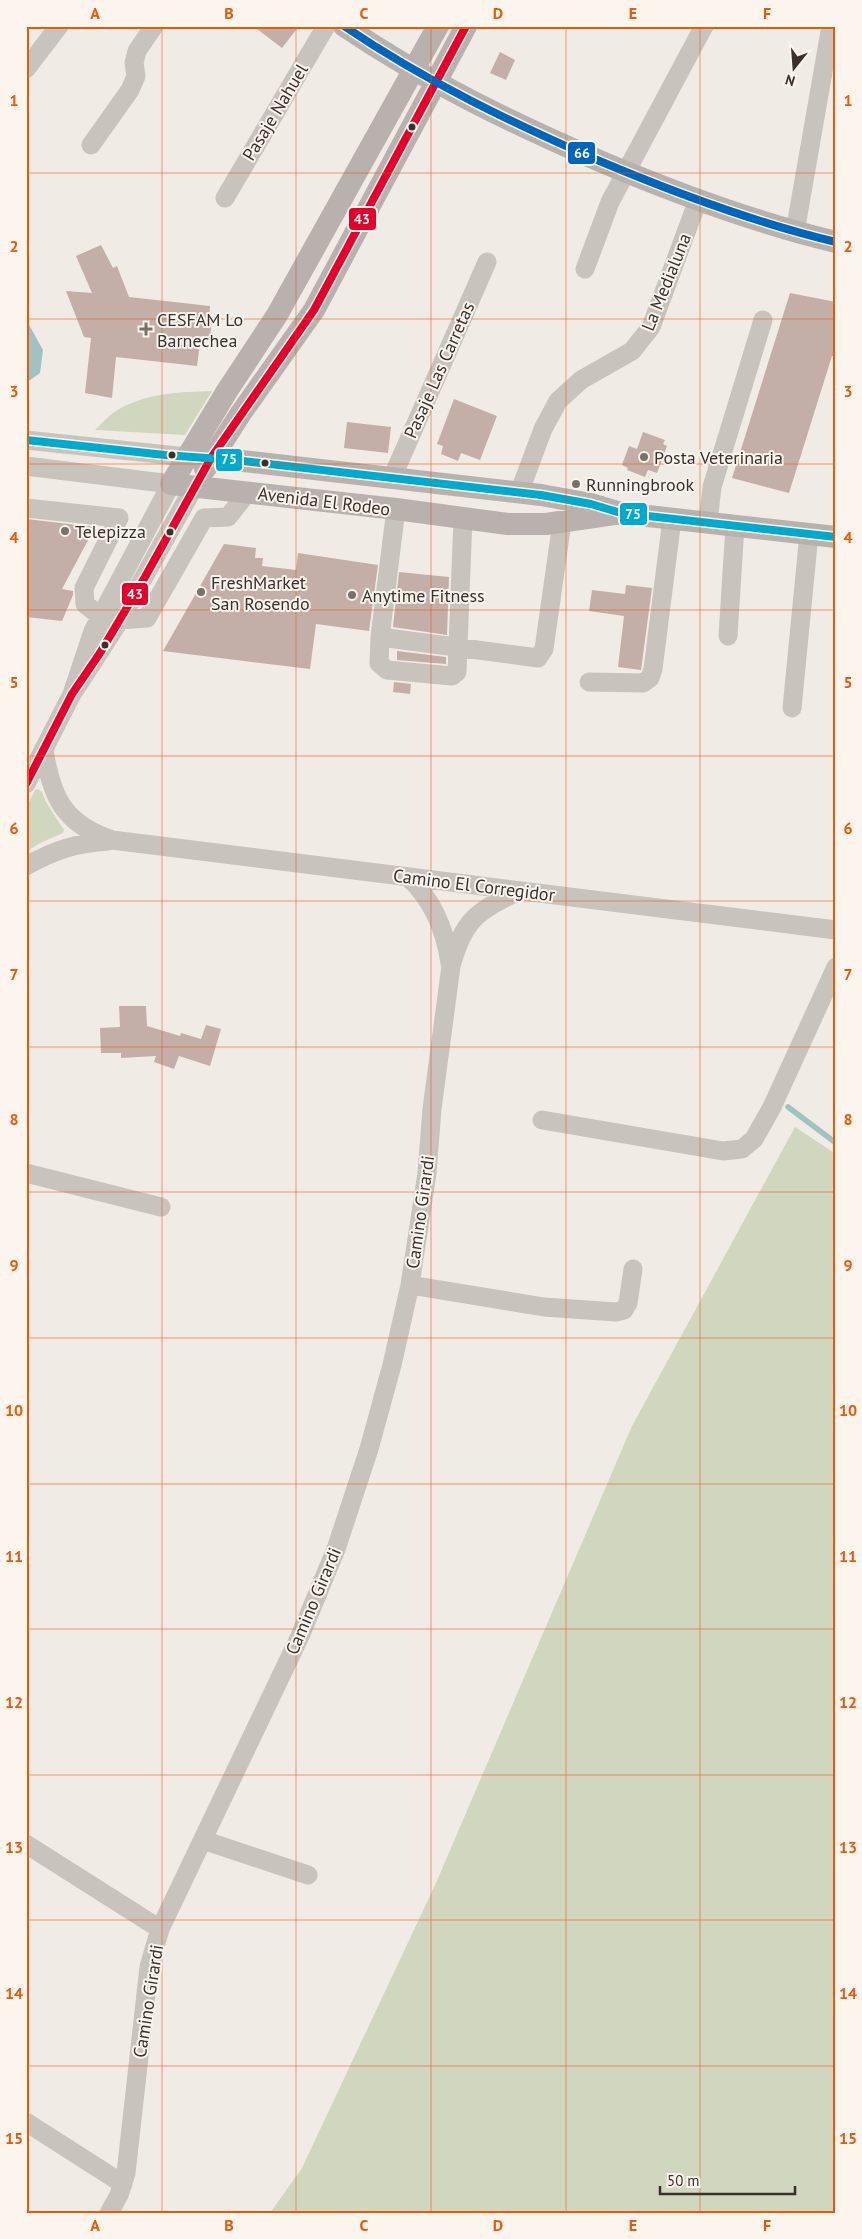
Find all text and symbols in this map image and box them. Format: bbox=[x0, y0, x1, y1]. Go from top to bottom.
text: A bbox=[90, 3, 100, 23]
text: B bbox=[224, 3, 234, 23]
text: C bbox=[360, 3, 369, 23]
text: D bbox=[493, 3, 503, 23]
text: E bbox=[629, 3, 637, 23]
text: F bbox=[763, 3, 771, 23]
north arrow bbox=[770, 42, 820, 92]
street label: Pasaje Nahuel bbox=[237, 59, 313, 164]
text: N bbox=[783, 70, 797, 90]
text: 1 bbox=[9, 90, 19, 110]
text: 1 bbox=[843, 90, 853, 110]
unlabelled marker bbox=[407, 122, 417, 132]
line badge: 66 bbox=[567, 141, 596, 165]
text: 66 bbox=[574, 144, 590, 162]
line badge: 43 bbox=[348, 207, 377, 231]
text: 43 bbox=[354, 210, 370, 228]
street label: La Medialuna bbox=[636, 230, 696, 334]
text: 2 bbox=[9, 236, 19, 256]
text: 2 bbox=[843, 236, 853, 256]
street label: Pasaje Las Carretas bbox=[399, 298, 479, 442]
place label: CESFAM Lo Barnechea bbox=[157, 308, 243, 352]
marker: CESFAM Lo Barnechea bbox=[139, 322, 153, 336]
text: 3 bbox=[9, 381, 19, 401]
text: 3 bbox=[843, 381, 853, 401]
place label: Posta Veterinaria bbox=[654, 446, 783, 469]
line badge: 75 bbox=[215, 448, 243, 472]
unlabelled marker bbox=[167, 450, 177, 460]
text: 75 bbox=[221, 450, 237, 468]
marker: Posta Veterinaria bbox=[638, 451, 650, 463]
unlabelled marker bbox=[260, 458, 270, 468]
place label: Runningbrook bbox=[586, 473, 694, 496]
marker: Runningbrook bbox=[570, 478, 582, 490]
street label: Avenida El Rodeo bbox=[257, 481, 391, 521]
line badge: 75 bbox=[619, 502, 648, 526]
text: 75 bbox=[625, 505, 641, 523]
place label: Telepizza bbox=[75, 520, 146, 543]
marker: Telepizza bbox=[59, 525, 71, 537]
text: 4 bbox=[9, 527, 19, 547]
unlabelled marker bbox=[165, 527, 175, 537]
text: 4 bbox=[843, 527, 853, 547]
place label: FreshMarket San Rosendo bbox=[211, 571, 310, 615]
line badge: 43 bbox=[121, 582, 149, 606]
place label: Anytime Fitness bbox=[362, 584, 485, 607]
text: 43 bbox=[127, 585, 143, 603]
marker: FreshMarket San Rosendo bbox=[195, 586, 207, 598]
marker: Anytime Fitness bbox=[346, 589, 358, 601]
unlabelled marker bbox=[100, 640, 110, 650]
text: 5 bbox=[9, 672, 19, 692]
text: 5 bbox=[843, 672, 853, 692]
text: 6 bbox=[9, 818, 19, 838]
text: 6 bbox=[843, 818, 853, 838]
street label: Camino El Corregidor bbox=[392, 864, 556, 906]
text: 7 bbox=[9, 964, 19, 984]
text: 7 bbox=[843, 964, 853, 984]
text: 8 bbox=[9, 1109, 19, 1129]
text: 8 bbox=[843, 1109, 853, 1129]
street label: Camino Girardi bbox=[401, 1154, 439, 1270]
text: 9 bbox=[9, 1255, 19, 1275]
text: 9 bbox=[843, 1255, 853, 1275]
text: 10 bbox=[5, 1400, 23, 1420]
text: 10 bbox=[839, 1400, 857, 1420]
street label: Camino Girardi bbox=[280, 1544, 346, 1658]
text: 11 bbox=[5, 1546, 23, 1566]
text: 11 bbox=[839, 1546, 857, 1566]
text: 12 bbox=[5, 1692, 23, 1712]
text: 12 bbox=[839, 1692, 857, 1712]
text: 13 bbox=[5, 1837, 23, 1857]
text: 13 bbox=[839, 1837, 857, 1857]
street label: Camino Girardi bbox=[128, 1943, 168, 2059]
text: 14 bbox=[5, 1983, 23, 2003]
text: 14 bbox=[839, 1983, 857, 2003]
text: 15 bbox=[5, 2128, 23, 2148]
text: 15 bbox=[839, 2128, 857, 2148]
scale bar bbox=[660, 2164, 794, 2196]
text: 50 m bbox=[667, 2171, 700, 2190]
text: A bbox=[90, 2215, 100, 2235]
text: B bbox=[224, 2215, 234, 2235]
text: C bbox=[360, 2215, 369, 2235]
text: D bbox=[493, 2215, 503, 2235]
text: E bbox=[629, 2215, 637, 2235]
text: F bbox=[763, 2215, 771, 2235]

